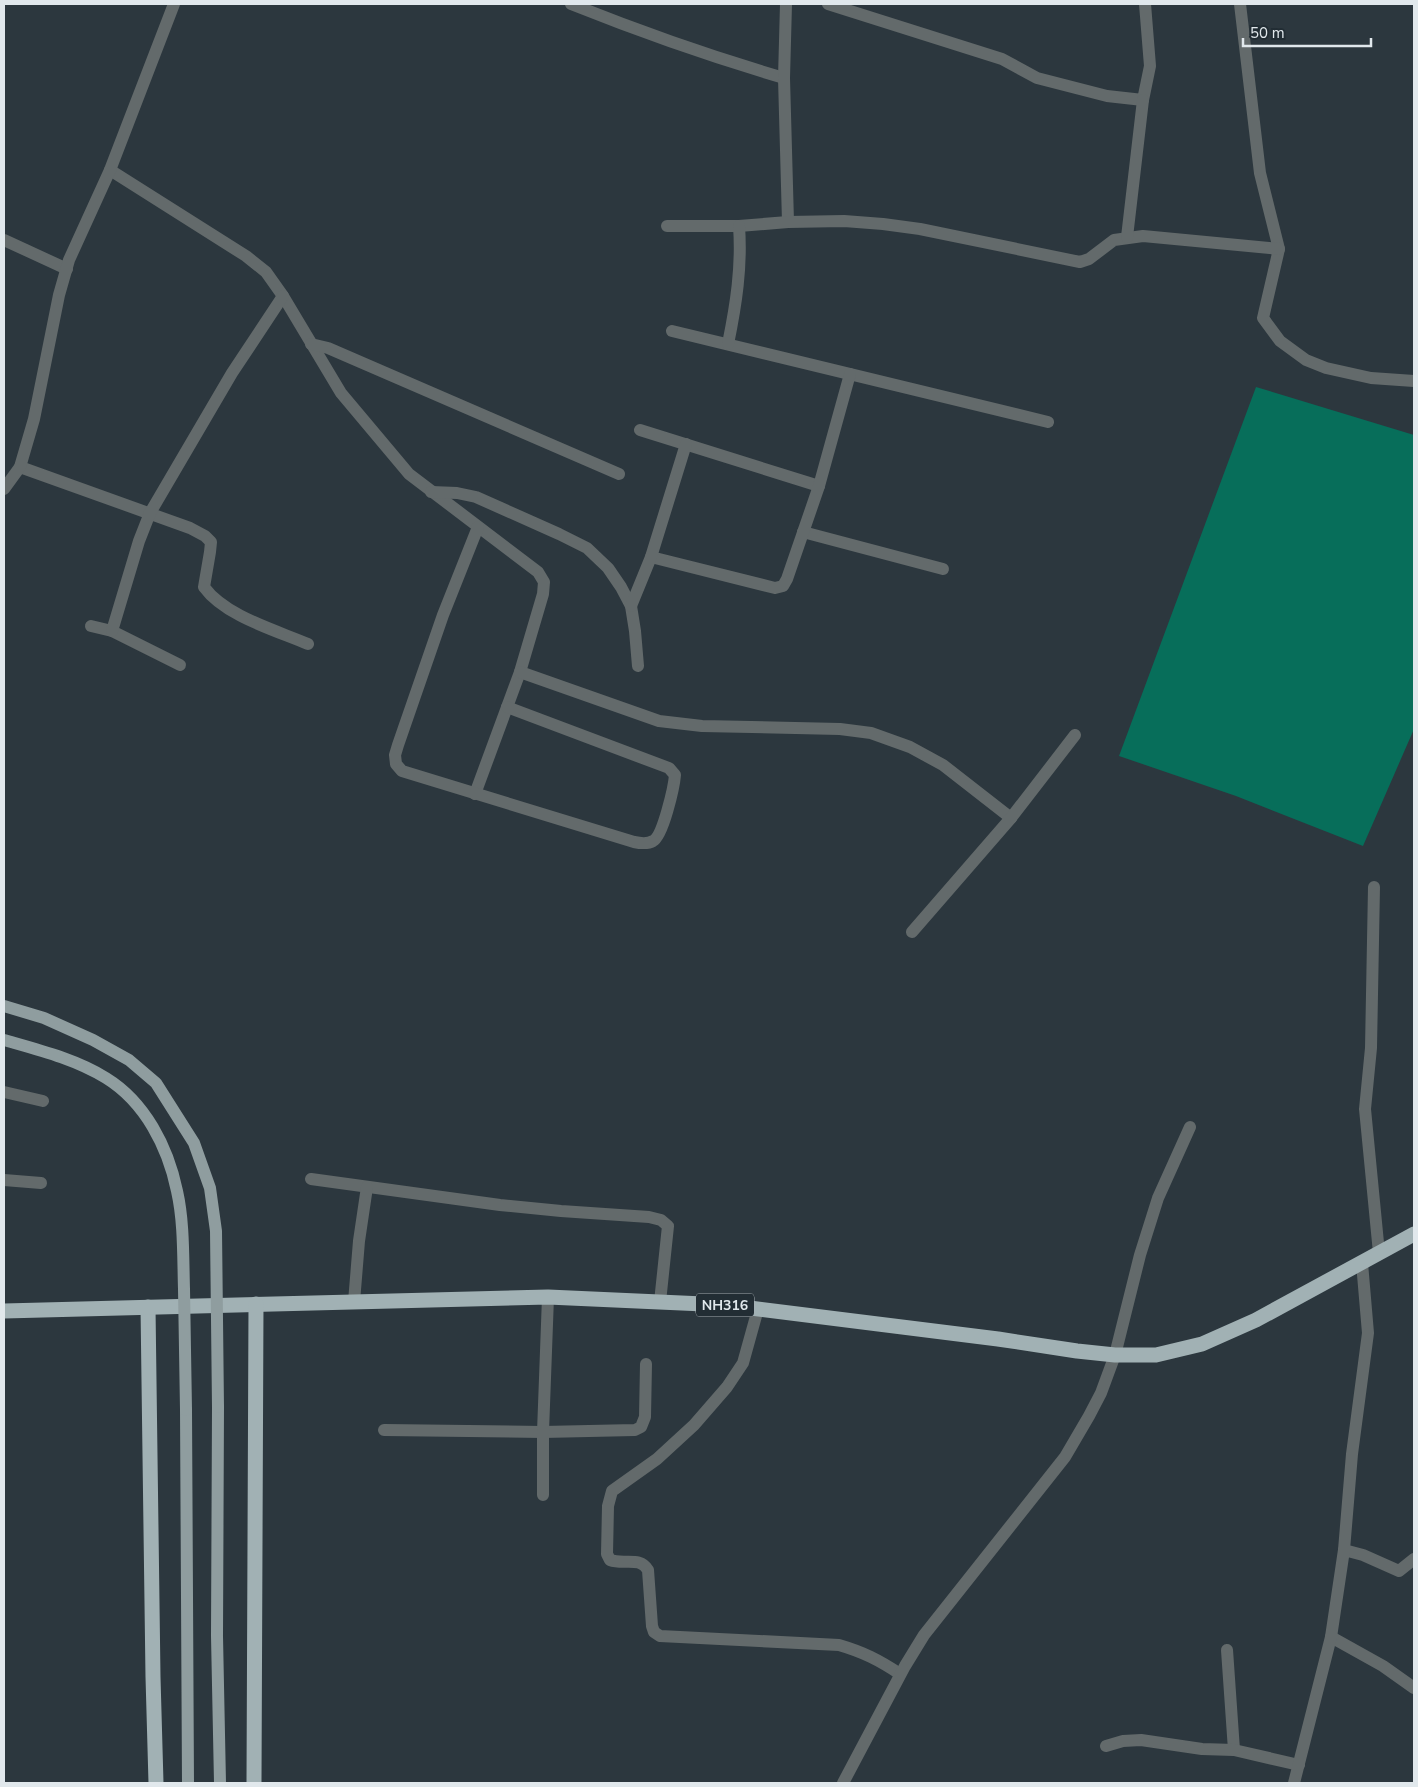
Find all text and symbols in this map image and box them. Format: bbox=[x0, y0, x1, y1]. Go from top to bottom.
scale bar bbox=[1243, 15, 1370, 47]
text: 50 m bbox=[1250, 23, 1285, 43]
road number: NH316 bbox=[696, 1294, 754, 1316]

